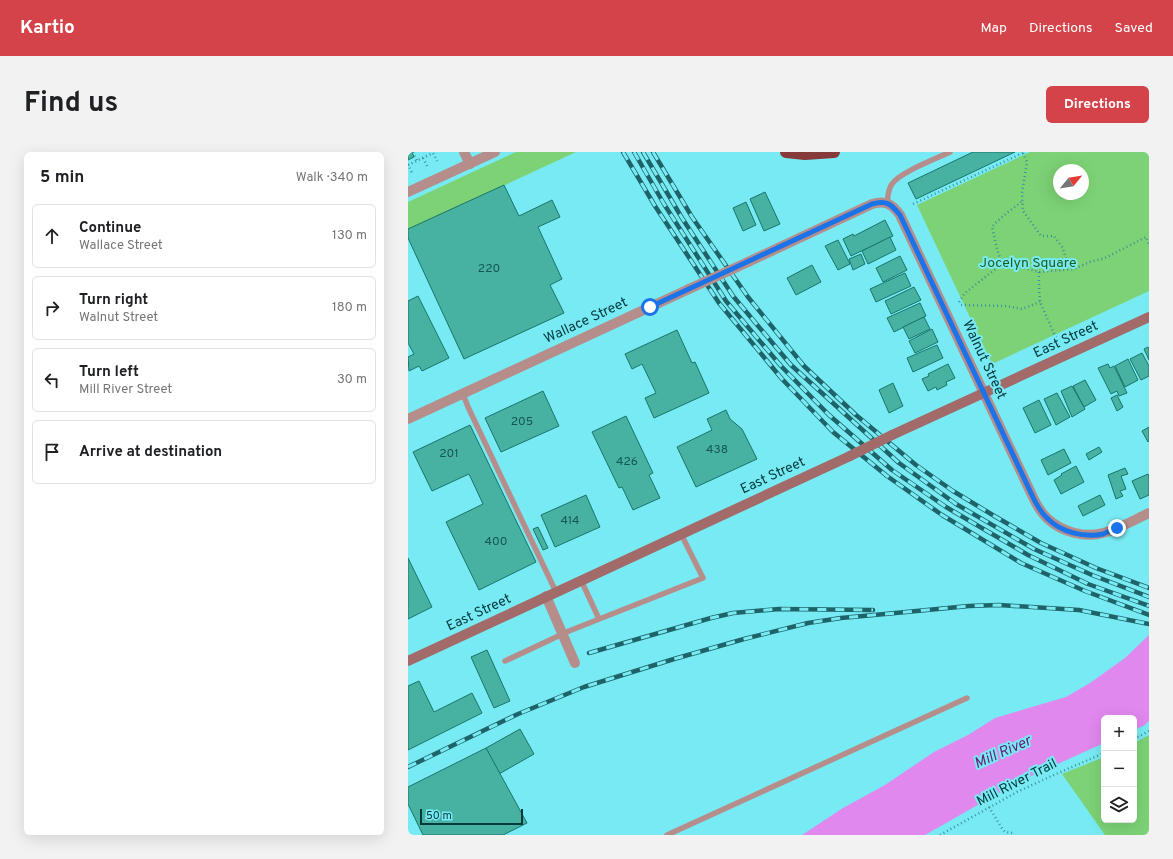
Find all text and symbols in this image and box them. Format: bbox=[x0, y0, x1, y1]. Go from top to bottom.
text: Kartio bbox=[20, 16, 75, 40]
text: Map bbox=[981, 20, 1007, 37]
text: Directions bbox=[1029, 20, 1093, 37]
text: Saved bbox=[1115, 20, 1153, 37]
text: Find us bbox=[24, 86, 118, 122]
button: Directions bbox=[1046, 86, 1149, 123]
north arrow bbox=[1053, 164, 1089, 200]
text: 5 min bbox=[40, 167, 84, 189]
text: Walk · 340 m bbox=[296, 170, 368, 186]
text: Continue bbox=[79, 219, 141, 238]
icon: ahead bbox=[41, 225, 63, 247]
text: 130 m bbox=[332, 228, 367, 244]
text: Wallace Street bbox=[79, 238, 163, 254]
park label: Jocelyn Square bbox=[980, 255, 1076, 272]
house number: 220 bbox=[478, 261, 500, 277]
text: Turn right bbox=[79, 291, 148, 310]
street label: Wallace Street bbox=[542, 294, 630, 348]
icon: right bbox=[41, 297, 63, 319]
route start bbox=[641, 298, 659, 316]
text: 180 m bbox=[332, 300, 367, 316]
text: Walnut Street bbox=[79, 310, 158, 326]
street label: Walnut Street bbox=[958, 318, 1010, 402]
street label: East Street bbox=[1031, 318, 1101, 362]
text: Turn left bbox=[79, 363, 139, 382]
icon: left bbox=[41, 369, 63, 391]
text: 30 m bbox=[337, 372, 367, 388]
text: Mill River Street bbox=[79, 382, 172, 398]
house number: 205 bbox=[511, 414, 533, 430]
icon: arrive bbox=[41, 441, 63, 463]
house number: 438 bbox=[706, 442, 728, 458]
text: Arrive at destination bbox=[79, 443, 222, 462]
house number: 201 bbox=[439, 446, 459, 462]
house number: 426 bbox=[616, 454, 638, 470]
street label: East Street bbox=[738, 454, 808, 498]
house number: 414 bbox=[560, 513, 580, 529]
route end bbox=[1108, 519, 1126, 537]
house number: 400 bbox=[485, 534, 507, 550]
street label: East Street bbox=[444, 591, 514, 635]
map controls bbox=[1101, 715, 1137, 823]
button: + bbox=[1101, 715, 1137, 751]
water label: Mill River bbox=[972, 732, 1036, 774]
button: − bbox=[1101, 751, 1137, 787]
street label: Mill River Trail bbox=[974, 755, 1060, 811]
button: layers bbox=[1101, 787, 1137, 823]
scale bar bbox=[420, 807, 523, 826]
text: 50 m bbox=[426, 809, 452, 823]

